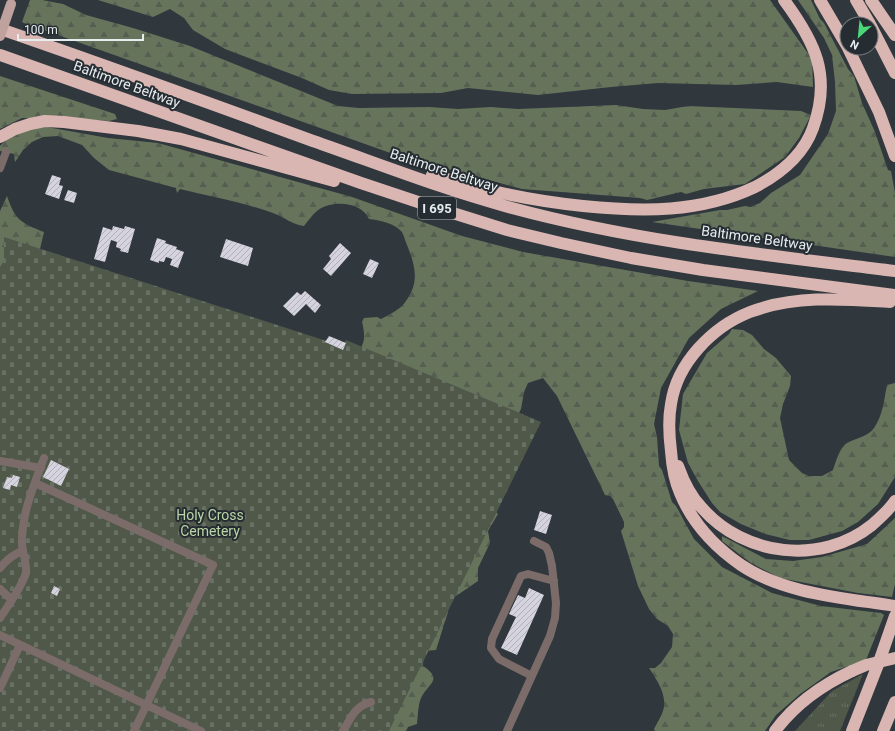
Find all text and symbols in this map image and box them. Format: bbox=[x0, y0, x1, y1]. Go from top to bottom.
scale bar bbox=[18, 16, 143, 42]
north arrow bbox=[839, 16, 879, 56]
text: 100 m bbox=[24, 23, 58, 37]
text: N bbox=[848, 37, 861, 52]
street label: Baltimore Beltway bbox=[72, 57, 183, 111]
street label: Baltimore Beltway bbox=[388, 145, 500, 195]
road number: I 695 bbox=[418, 197, 456, 219]
street label: Baltimore Beltway bbox=[700, 222, 814, 254]
park label: Holy Cross Cemetery bbox=[176, 507, 244, 539]

